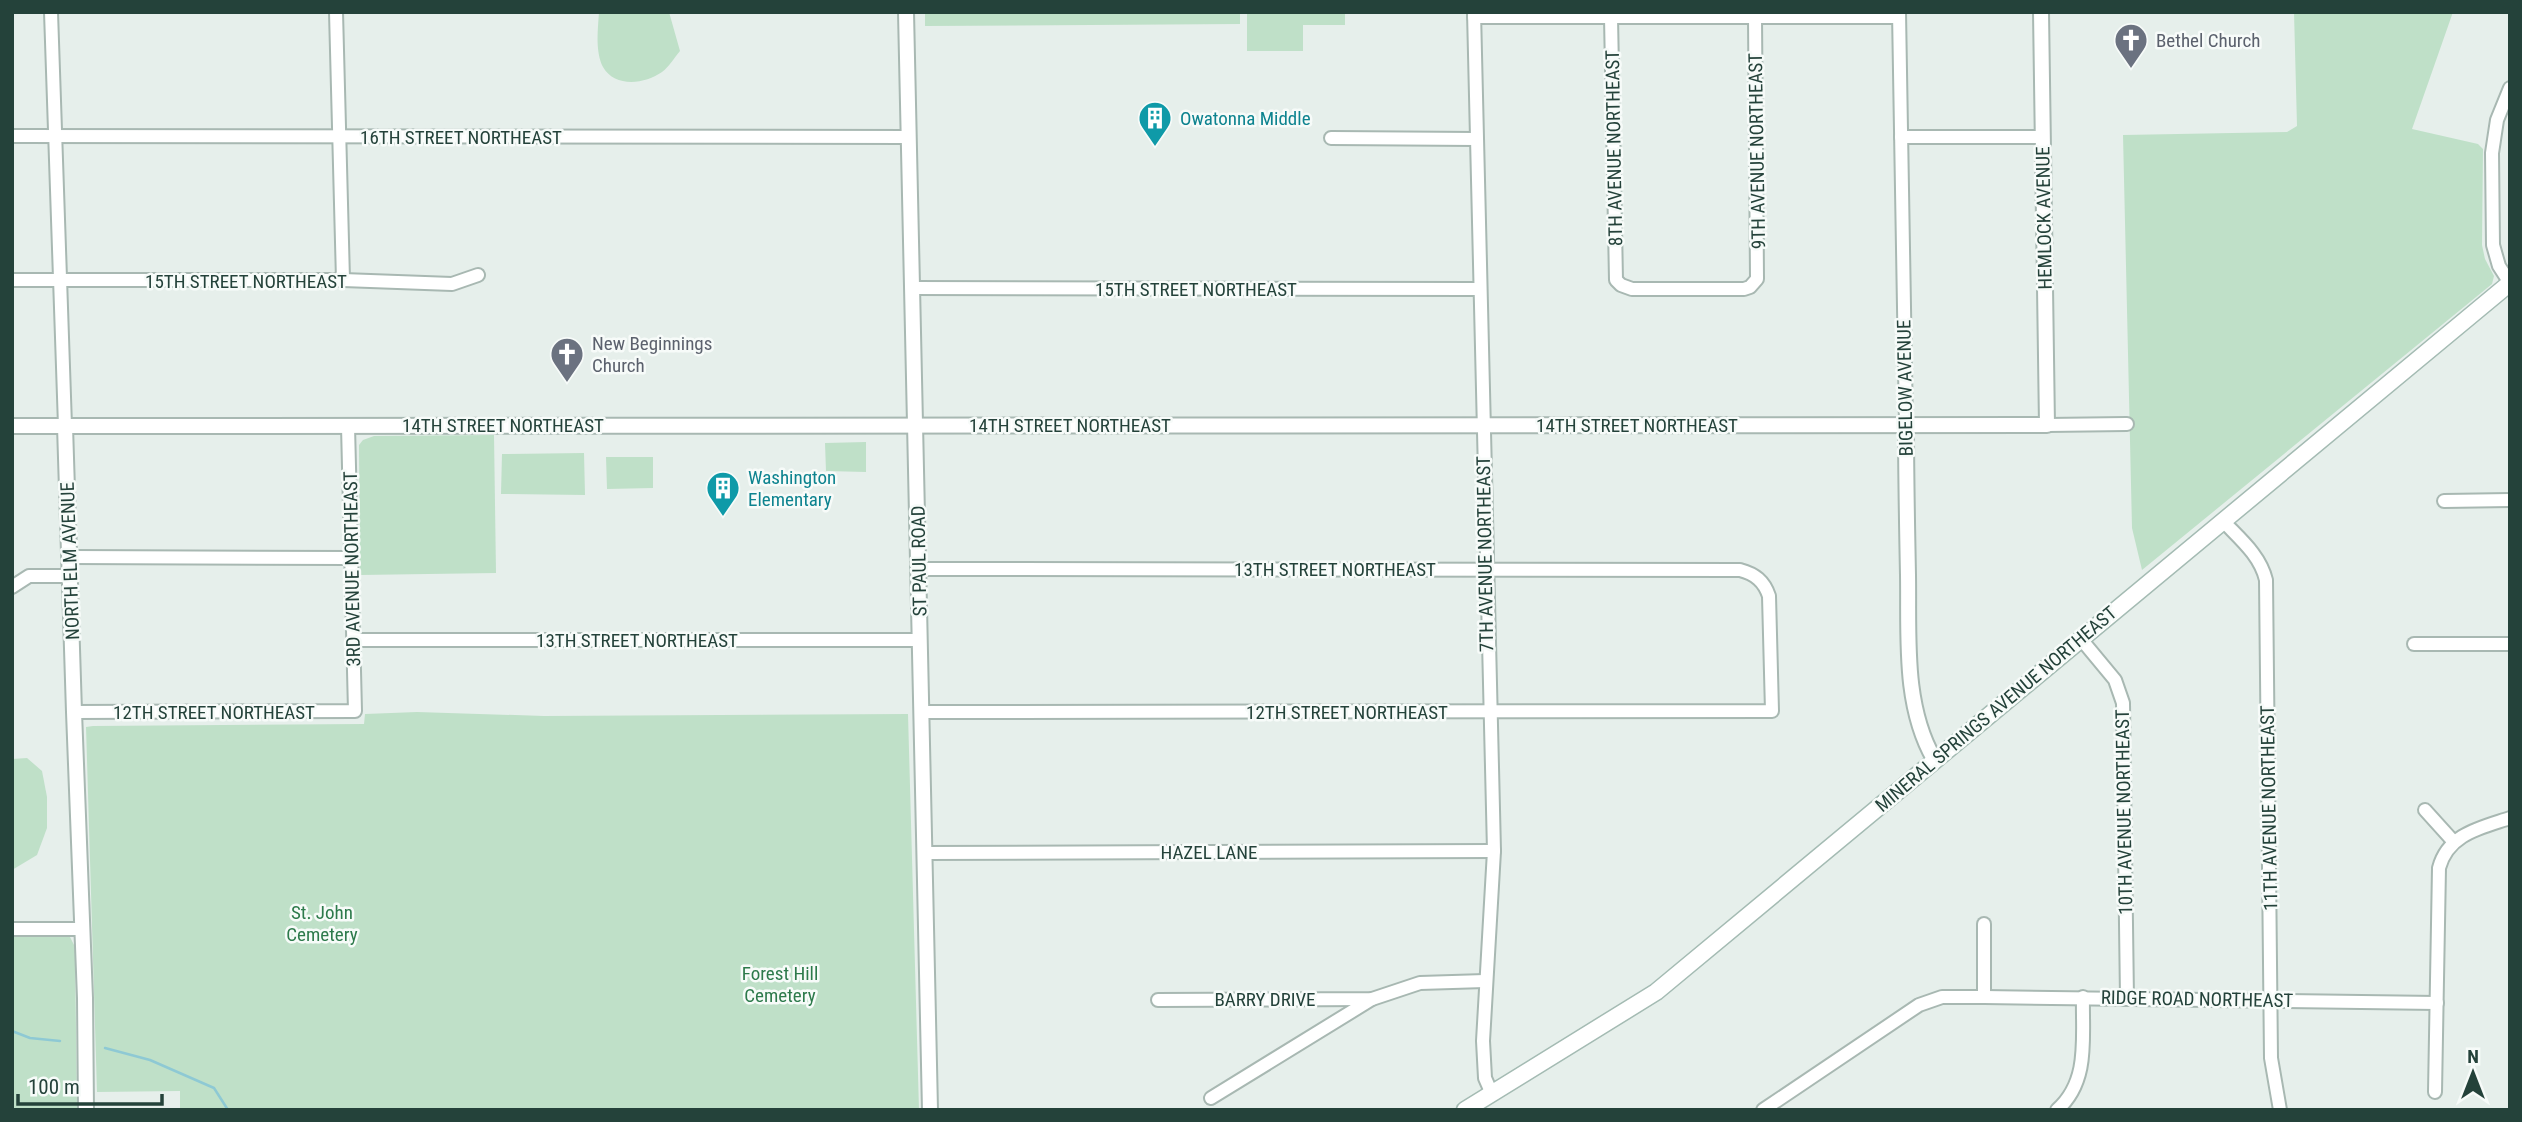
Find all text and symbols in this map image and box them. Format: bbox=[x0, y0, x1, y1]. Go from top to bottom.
church icon: Bethel Church bbox=[2112, 21, 2150, 70]
place label: Bethel Church bbox=[2156, 29, 2260, 52]
street label: 8TH AVENUE NORTHEAST bbox=[1601, 50, 1627, 246]
street label: 9TH AVENUE NORTHEAST bbox=[1744, 53, 1770, 249]
building icon: Owatonna Middle bbox=[1136, 99, 1174, 148]
place label: Owatonna Middle bbox=[1180, 107, 1311, 130]
street label: 16TH STREET NORTHEAST bbox=[360, 126, 562, 149]
street label: HEMLOCK AVENUE bbox=[2031, 146, 2057, 290]
street label: 15TH STREET NORTHEAST bbox=[145, 270, 347, 293]
street label: 15TH STREET NORTHEAST bbox=[1095, 278, 1297, 301]
street label: BIGELOW AVENUE bbox=[1892, 320, 1918, 456]
place label: New Beginnings Church bbox=[592, 332, 712, 377]
church icon: New Beginnings Church bbox=[548, 335, 586, 384]
street label: 14TH STREET NORTHEAST bbox=[402, 414, 604, 437]
street label: 14TH STREET NORTHEAST bbox=[969, 414, 1171, 437]
street label: 14TH STREET NORTHEAST bbox=[1536, 414, 1738, 437]
street label: 7TH AVENUE NORTHEAST bbox=[1472, 456, 1498, 652]
place label: Washington Elementary bbox=[748, 466, 836, 511]
building icon: Washington Elementary bbox=[704, 469, 742, 518]
street label: 3RD AVENUE NORTHEAST bbox=[339, 471, 365, 667]
street label: NORTH ELM AVENUE bbox=[56, 482, 84, 640]
street label: ST PAUL ROAD bbox=[907, 505, 931, 617]
street label: 13TH STREET NORTHEAST bbox=[1234, 558, 1436, 581]
street label: MINERAL SPRINGS AVENUE NORTHEAST bbox=[1871, 601, 2121, 817]
street label: 13TH STREET NORTHEAST bbox=[536, 629, 738, 652]
street label: 12TH STREET NORTHEAST bbox=[113, 701, 315, 724]
street label: 12TH STREET NORTHEAST bbox=[1246, 701, 1448, 724]
street label: 11TH AVENUE NORTHEAST bbox=[2256, 705, 2282, 911]
street label: 10TH AVENUE NORTHEAST bbox=[2111, 709, 2137, 915]
street label: HAZEL LANE bbox=[1160, 841, 1258, 864]
park label: St. John Cemetery bbox=[286, 901, 358, 946]
park label: Forest Hill Cemetery bbox=[742, 962, 818, 1007]
street label: RIDGE ROAD NORTHEAST bbox=[2101, 986, 2294, 1012]
street label: BARRY DRIVE bbox=[1214, 988, 1316, 1011]
north arrow bbox=[2438, 1038, 2508, 1108]
text: N bbox=[2467, 1045, 2479, 1068]
scale bar bbox=[18, 1062, 161, 1106]
text: 100 m bbox=[28, 1075, 80, 1099]

